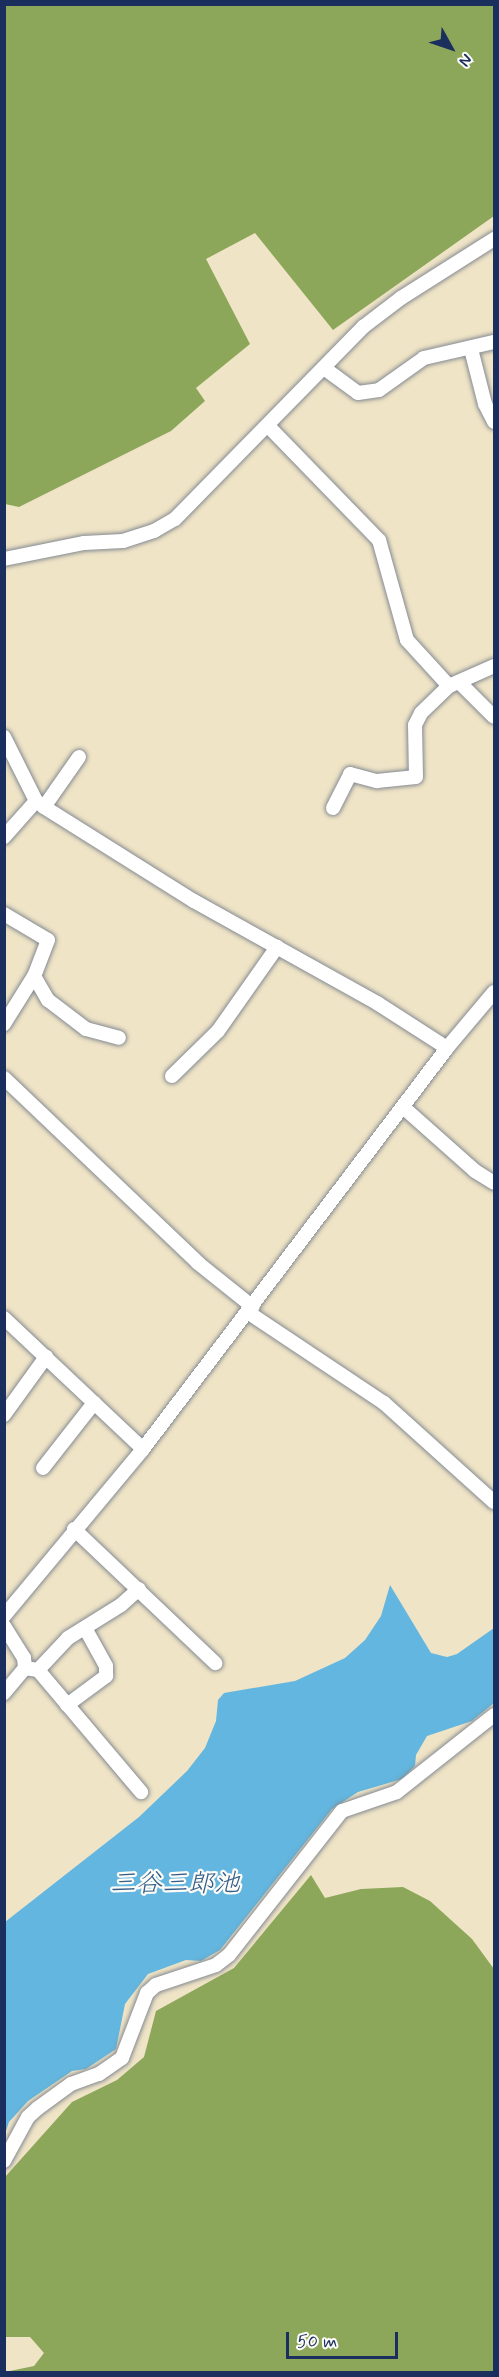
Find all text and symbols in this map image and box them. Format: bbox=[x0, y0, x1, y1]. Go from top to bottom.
north arrow bbox=[421, 18, 481, 78]
text: N bbox=[454, 49, 477, 71]
water label: 三谷三郎池 bbox=[110, 1869, 240, 1901]
scale bar bbox=[289, 2320, 402, 2358]
text: 50 m bbox=[297, 2330, 337, 2354]

